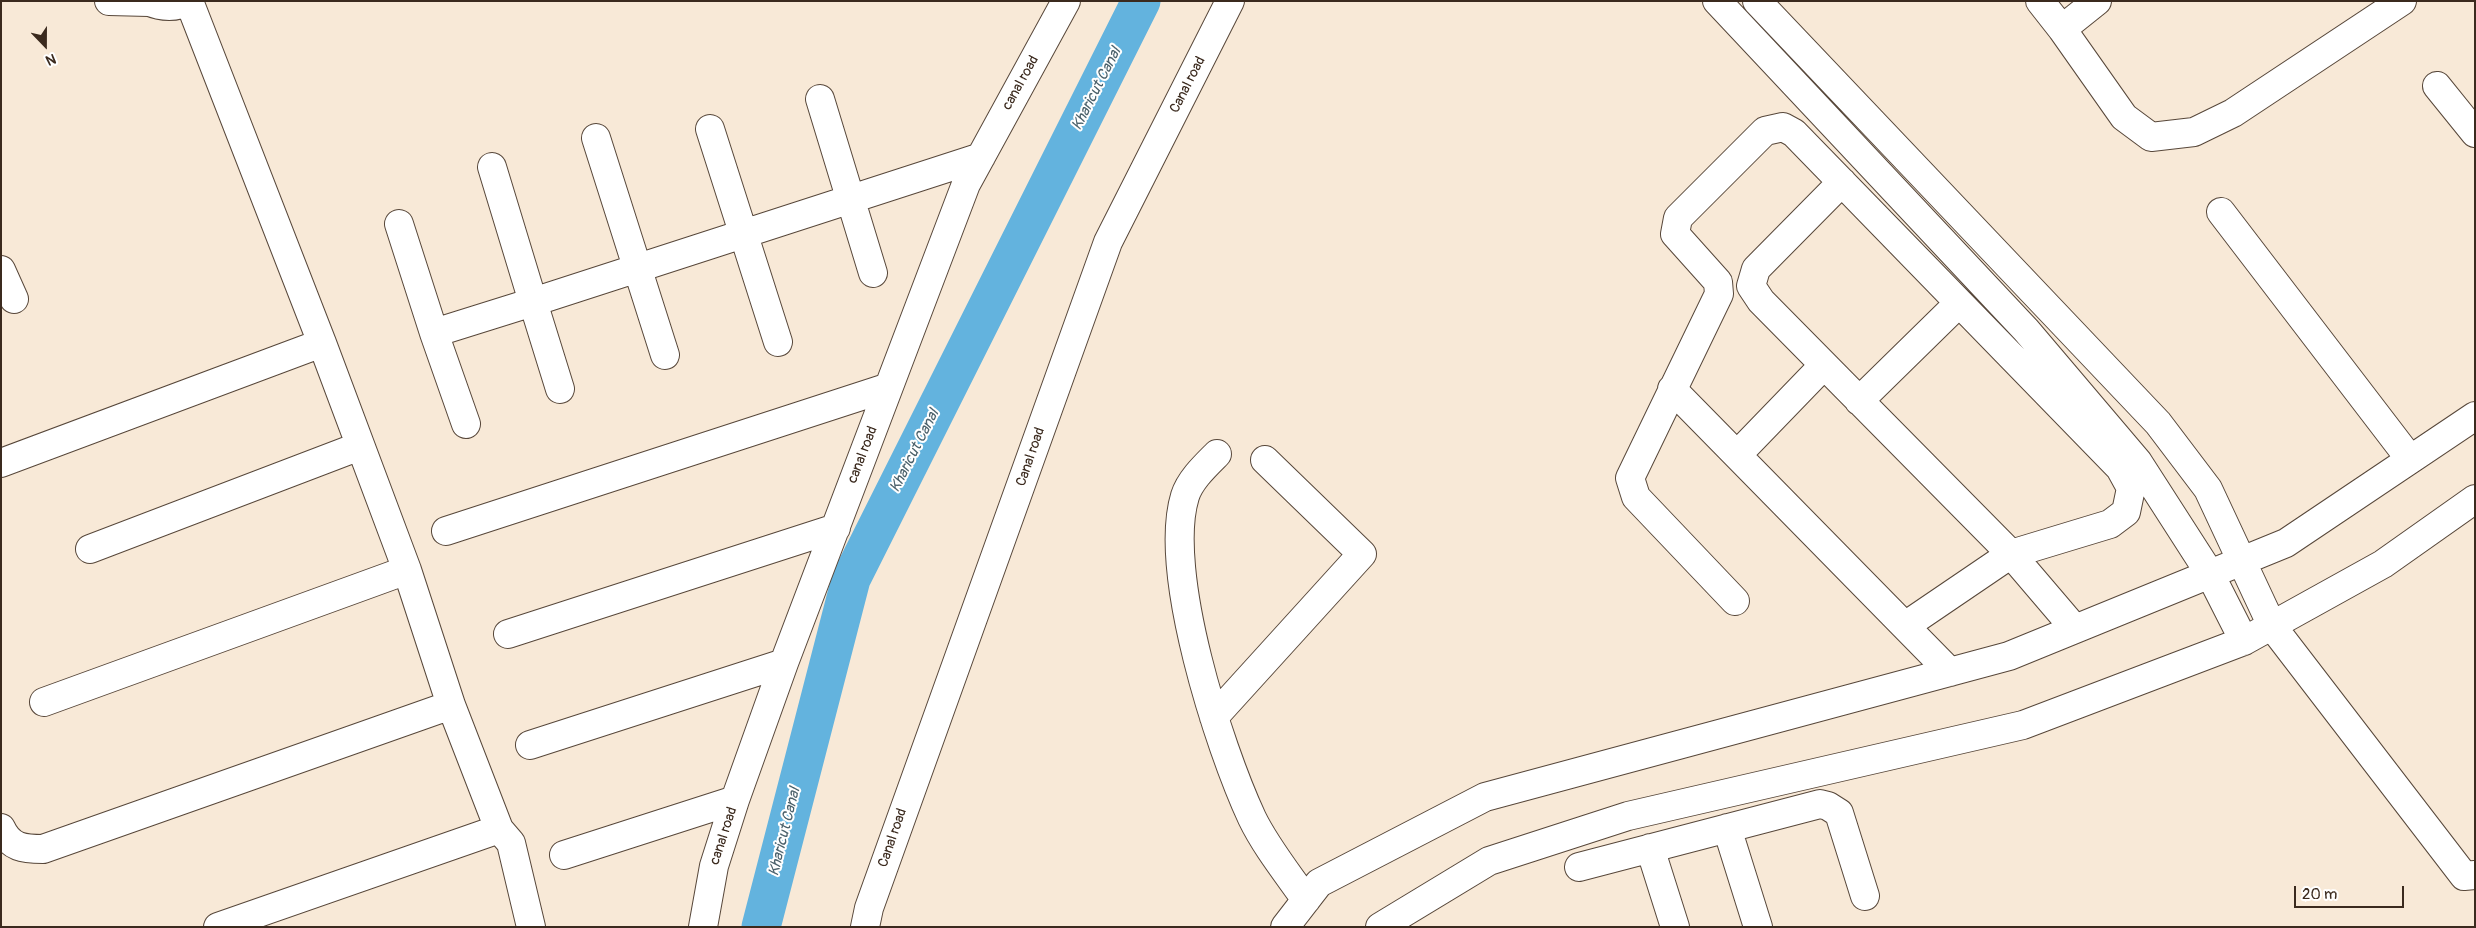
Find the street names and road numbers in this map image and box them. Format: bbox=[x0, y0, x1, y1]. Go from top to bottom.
street label: canal road bbox=[999, 53, 1043, 113]
street label: Canal road bbox=[1167, 54, 1209, 116]
street label: canal road bbox=[844, 424, 882, 486]
street label: Canal road bbox=[1013, 425, 1049, 489]
street label: canal road bbox=[707, 805, 741, 867]
street label: Canal road bbox=[875, 806, 911, 870]

